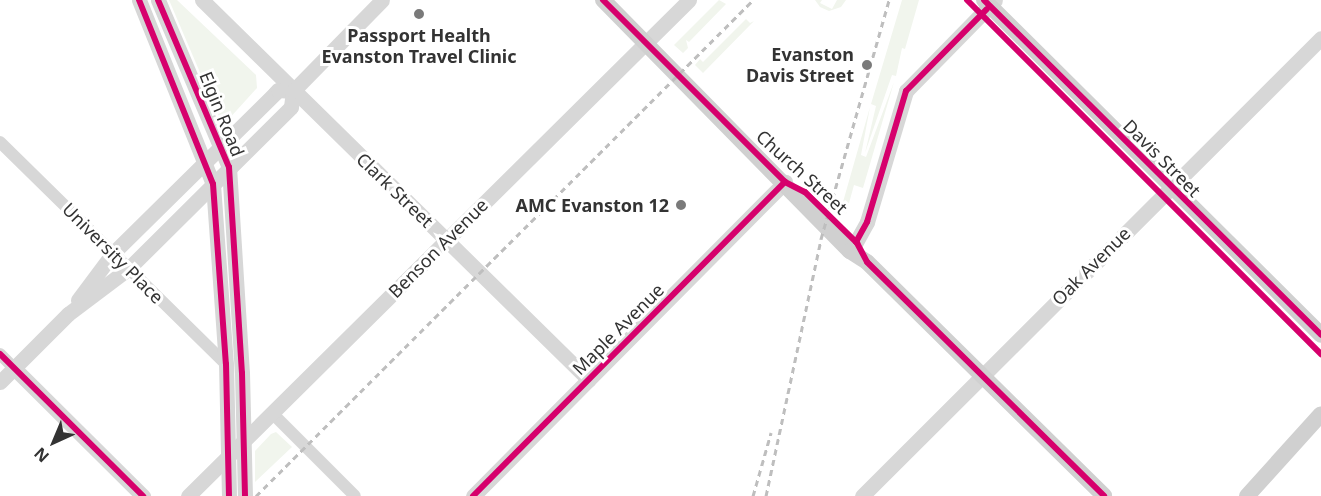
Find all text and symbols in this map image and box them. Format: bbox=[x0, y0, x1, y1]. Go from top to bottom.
marker: Passport Health Evanston Travel Clinic bbox=[410, 5, 428, 23]
place label: Passport Health Evanston Travel Clinic bbox=[321, 25, 517, 68]
place label: Evanston Davis Street bbox=[746, 44, 854, 86]
marker: Evanston Davis Street bbox=[858, 56, 876, 74]
street label: Elgin Road bbox=[195, 68, 249, 160]
street label: Davis Street bbox=[1119, 115, 1205, 201]
street label: Church Street bbox=[752, 125, 852, 219]
street label: Clark Street bbox=[352, 148, 438, 232]
street label: Benson Avenue bbox=[384, 194, 492, 302]
place label: AMC Evanston 12 bbox=[515, 194, 669, 216]
street label: University Place bbox=[58, 198, 168, 308]
marker: AMC Evanston 12 bbox=[674, 198, 688, 212]
street label: Oak Avenue bbox=[1047, 222, 1135, 310]
street label: Maple Avenue bbox=[568, 279, 668, 379]
north arrow bbox=[24, 412, 84, 472]
text: N bbox=[29, 443, 54, 467]

